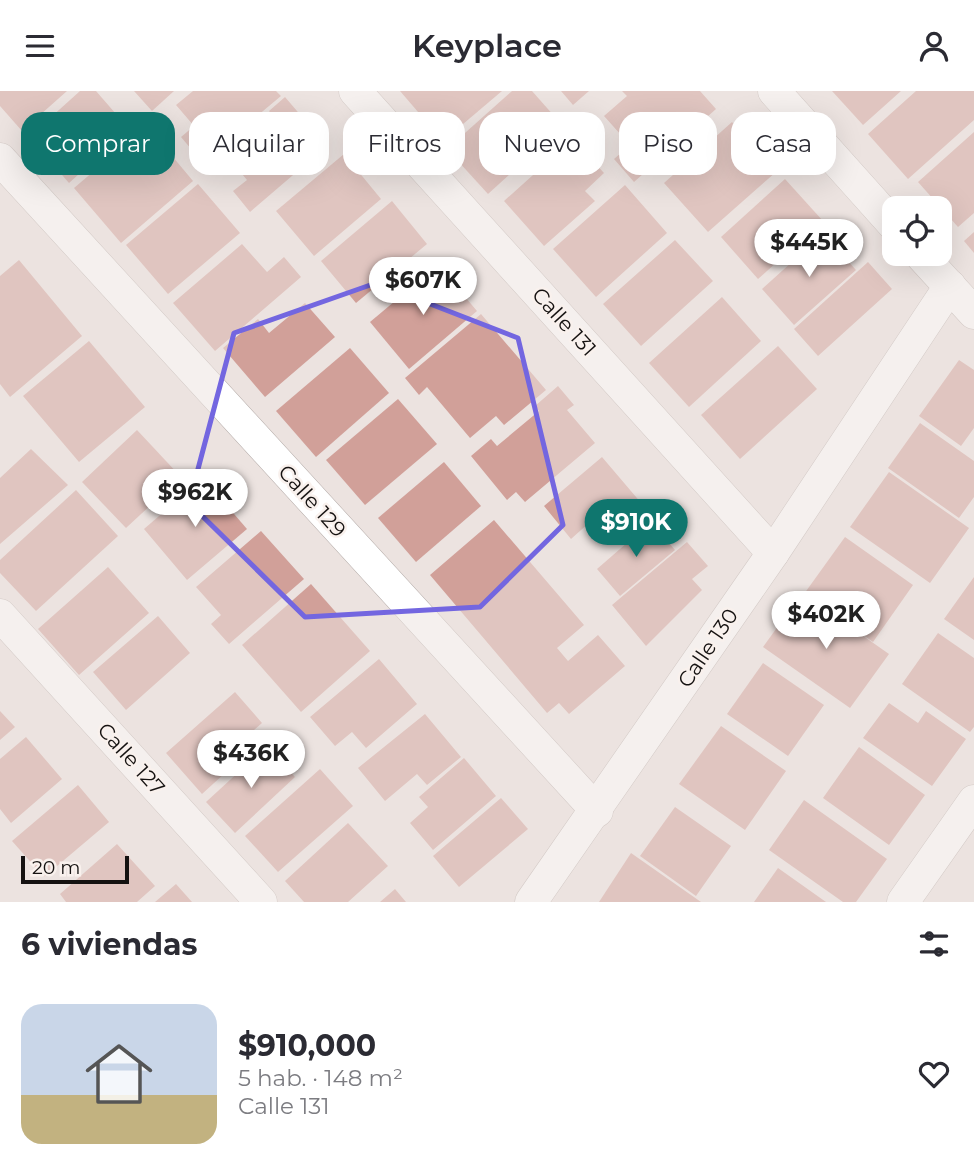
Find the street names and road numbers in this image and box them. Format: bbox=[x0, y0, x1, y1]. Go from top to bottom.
street label: Calle 131 bbox=[527, 282, 602, 361]
street label: Calle 129 bbox=[273, 459, 351, 542]
street label: Calle 130 bbox=[672, 603, 743, 692]
street label: Calle 127 bbox=[92, 717, 170, 800]

